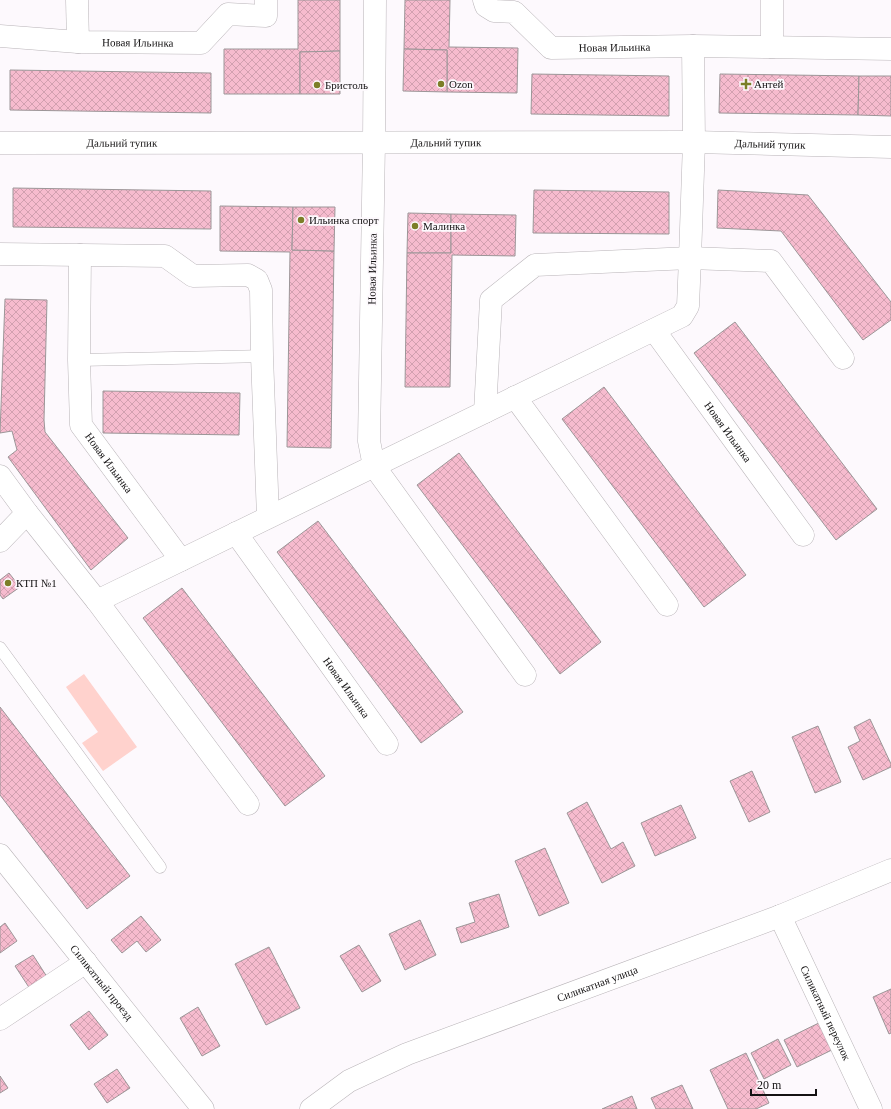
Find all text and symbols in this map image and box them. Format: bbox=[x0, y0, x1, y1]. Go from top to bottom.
street label: Новая Ильинка bbox=[102, 36, 174, 49]
street label: Новая Ильинка bbox=[579, 41, 651, 54]
place label: Ozon bbox=[449, 78, 473, 90]
place label: Антей bbox=[754, 78, 784, 90]
place label: Бристоль bbox=[325, 79, 368, 91]
marker: Ozon bbox=[436, 79, 446, 89]
marker: Антей bbox=[741, 79, 751, 89]
marker: Бристоль bbox=[312, 80, 322, 90]
street label: Дальний тупик bbox=[411, 136, 482, 148]
street label: Дальний тупик bbox=[87, 137, 158, 149]
street label: Дальний тупик bbox=[734, 137, 806, 151]
place label: Ильинка спорт bbox=[309, 214, 379, 226]
marker: Ильинка спорт bbox=[296, 215, 306, 225]
place label: Малинка bbox=[423, 220, 465, 232]
marker: Малинка bbox=[410, 221, 420, 231]
street label: Новая Ильинка bbox=[365, 233, 379, 305]
street label: Новая Ильинка bbox=[702, 399, 754, 464]
street label: Новая Ильинка bbox=[83, 430, 135, 495]
place label: КТП №1 bbox=[16, 577, 57, 589]
marker: КТП №1 bbox=[3, 578, 13, 588]
street label: Новая Ильинка bbox=[321, 655, 372, 720]
street label: Силикатный проезд bbox=[68, 942, 136, 1023]
street label: Силикатная улица bbox=[555, 963, 639, 1004]
street label: Силикатный переулок bbox=[798, 963, 853, 1063]
scale bar bbox=[751, 1071, 816, 1097]
text: 20 m bbox=[757, 1078, 782, 1092]

